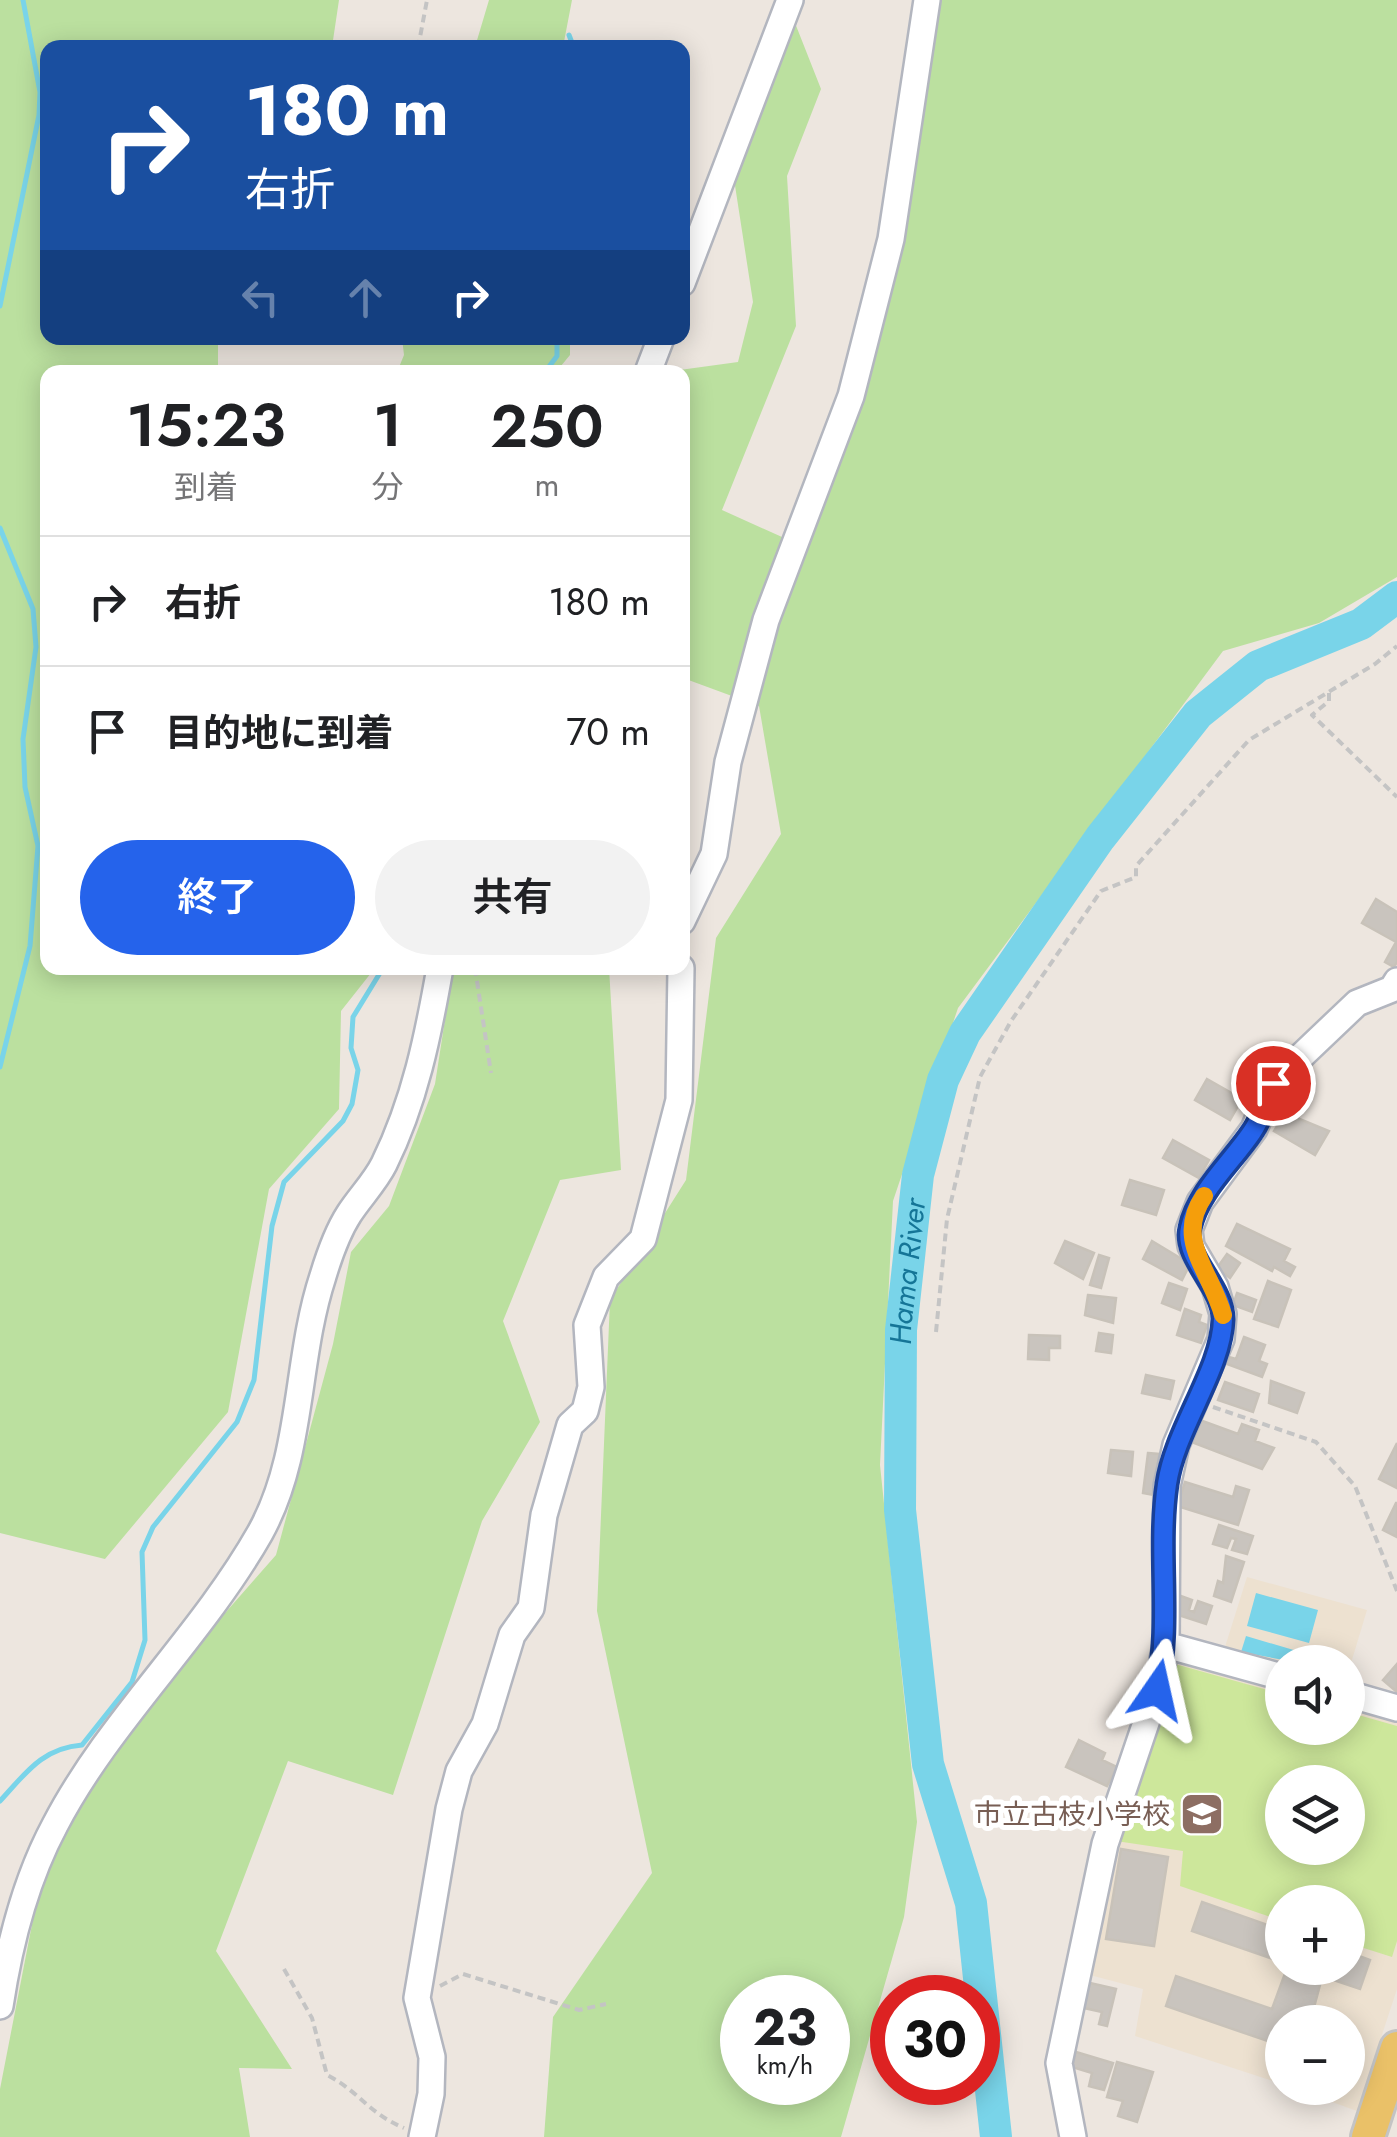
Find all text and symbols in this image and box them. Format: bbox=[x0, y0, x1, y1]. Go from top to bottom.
text: 180 m bbox=[245, 60, 449, 161]
icon: right bbox=[80, 80, 210, 210]
text: 右折 bbox=[245, 157, 335, 222]
icon: left bbox=[233, 270, 288, 325]
icon: ahead bbox=[338, 270, 393, 325]
icon: right bbox=[443, 270, 498, 325]
text: 15:23 bbox=[126, 382, 285, 469]
text: 1 bbox=[373, 382, 403, 469]
text: 250 bbox=[490, 383, 604, 470]
text: m bbox=[534, 462, 559, 508]
text: 到着 bbox=[174, 464, 238, 510]
text: 分 bbox=[372, 464, 404, 510]
icon: right bbox=[80, 574, 135, 629]
text: 180 m bbox=[548, 574, 650, 629]
text: 右折 bbox=[165, 575, 241, 630]
icon: arrive bbox=[80, 704, 135, 759]
text: 70 m bbox=[566, 704, 650, 759]
text: 目的地に到着 bbox=[165, 705, 393, 760]
button: 終了 bbox=[80, 840, 355, 955]
button: 共有 bbox=[375, 840, 650, 955]
pin bbox=[1231, 1041, 1316, 1126]
icon: arrive bbox=[1246, 1056, 1301, 1111]
water label: Hama River bbox=[879, 1194, 936, 1345]
position arrow bbox=[1105, 1638, 1209, 1742]
map controls bbox=[1265, 1645, 1365, 2105]
button: sound bbox=[1265, 1645, 1365, 1745]
button: layers bbox=[1265, 1765, 1365, 1865]
school or university icon: 市立古枝小学校 bbox=[1179, 1791, 1225, 1837]
place label: 市立古枝小学校 bbox=[974, 1794, 1170, 1835]
button: + bbox=[1265, 1885, 1365, 1985]
speed limit sign: 30 bbox=[870, 1975, 1000, 2105]
text: 23 bbox=[753, 1991, 817, 2064]
button: − bbox=[1265, 2005, 1365, 2105]
text: km/h bbox=[757, 2047, 813, 2083]

